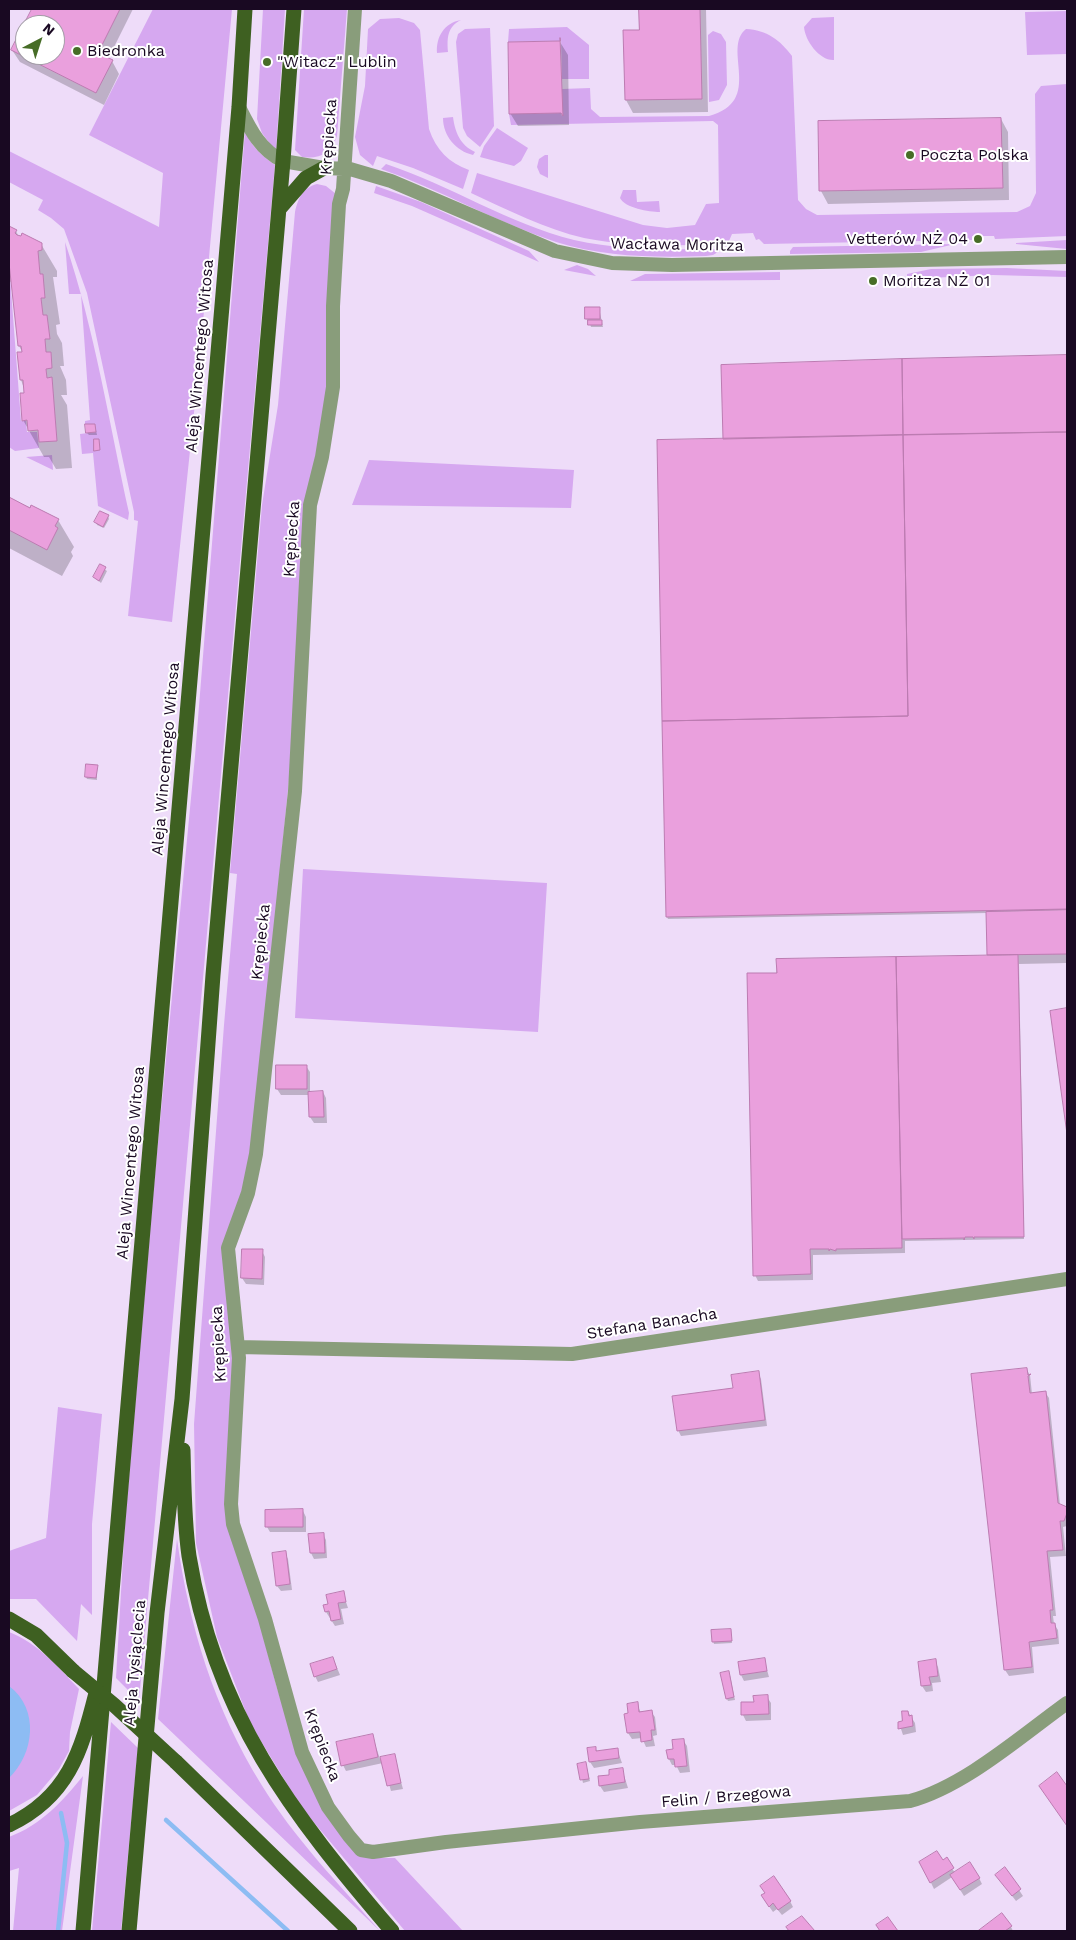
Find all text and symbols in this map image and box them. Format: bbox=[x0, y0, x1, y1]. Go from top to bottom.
north arrow bbox=[15, 15, 65, 65]
text: N bbox=[40, 20, 58, 39]
place label: Biedronka bbox=[87, 41, 165, 61]
marker: Biedronka bbox=[71, 45, 83, 57]
place label: "Witacz" Lublin bbox=[277, 52, 397, 72]
marker: "Witacz" Lublin bbox=[261, 56, 273, 68]
street label: Krępiecka bbox=[317, 98, 341, 176]
place label: Poczta Polska bbox=[920, 145, 1028, 165]
marker: Poczta Polska bbox=[904, 149, 916, 161]
place label: Vetterów NŻ 04 bbox=[846, 229, 968, 249]
marker: Vetterów NŻ 04 bbox=[972, 233, 984, 245]
street label: Wacława Moritza bbox=[610, 234, 744, 256]
street label: Aleja Wincentego Witosa bbox=[182, 259, 218, 453]
place label: Moritza NŻ 01 bbox=[883, 271, 990, 291]
marker: Moritza NŻ 01 bbox=[867, 275, 879, 287]
street label: Krępiecka bbox=[280, 500, 304, 578]
street label: Aleja Wincentego Witosa bbox=[148, 662, 184, 856]
street label: Krępiecka bbox=[247, 903, 275, 981]
street label: Aleja Wincentego Witosa bbox=[113, 1066, 149, 1260]
street label: Stefana Banacha bbox=[585, 1304, 719, 1344]
street label: Krępiecka bbox=[207, 1305, 231, 1383]
street label: Aleja Tysiąclecia bbox=[120, 1599, 150, 1727]
street label: Krępiecka bbox=[299, 1706, 345, 1784]
street label: Felin / Brzegowa bbox=[661, 1782, 791, 1812]

